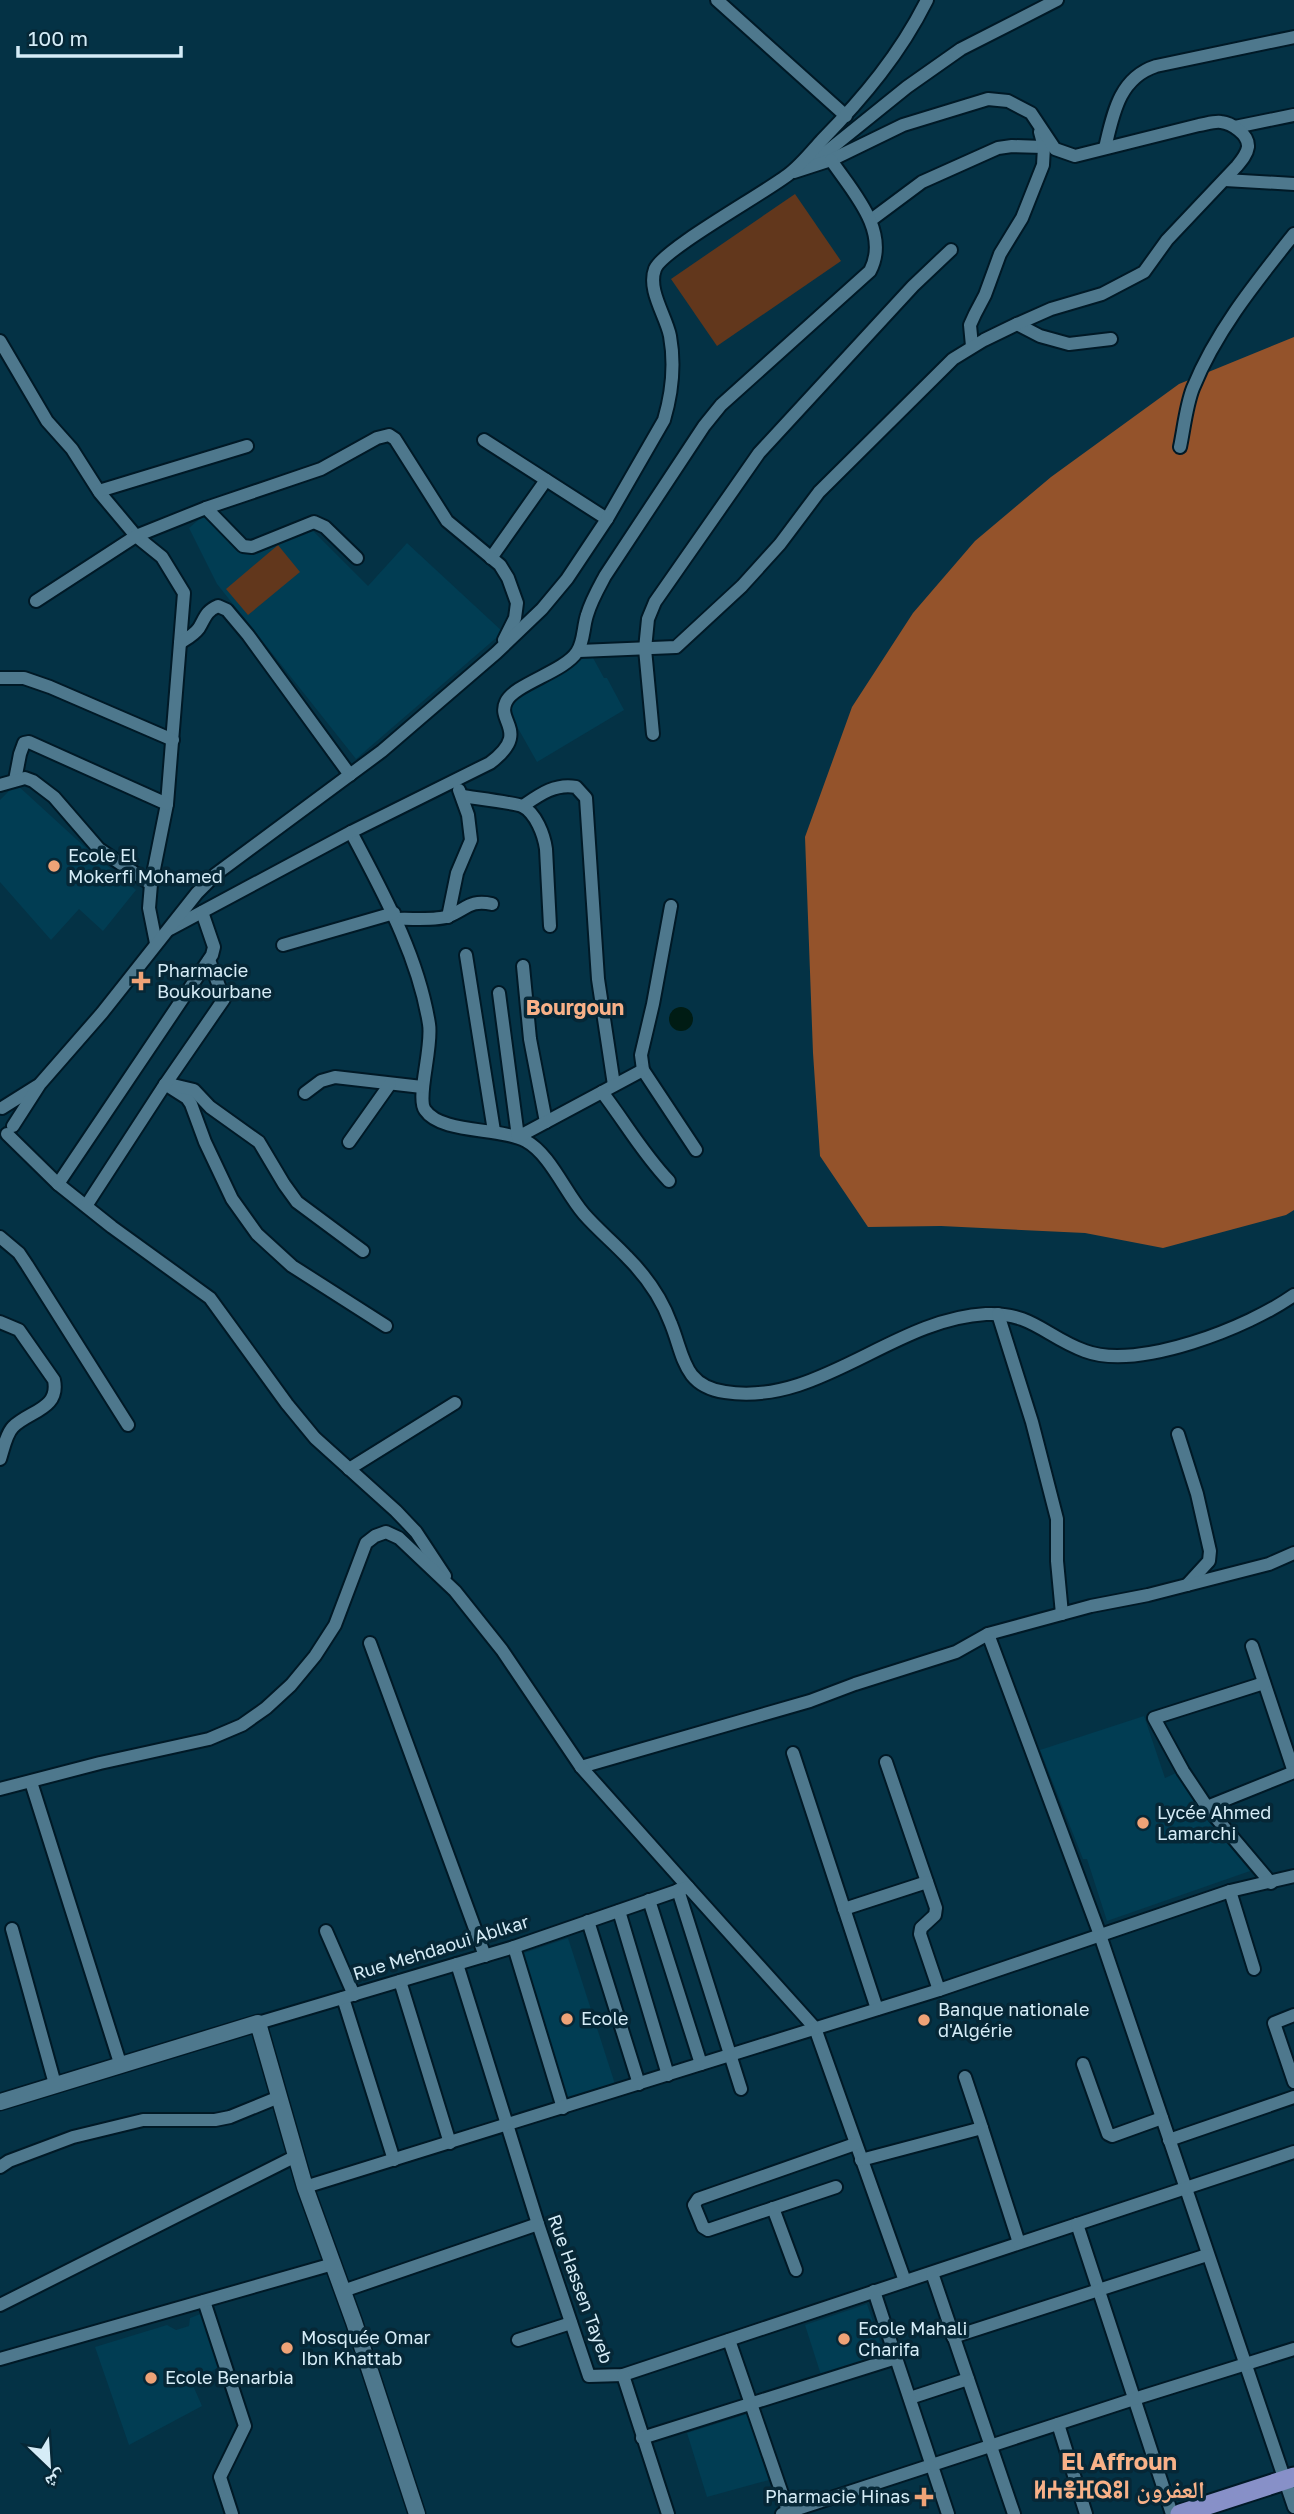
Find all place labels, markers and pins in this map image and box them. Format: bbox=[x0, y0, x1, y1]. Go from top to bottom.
place label: Ecole El Mokerfi Mohamed bbox=[68, 844, 223, 887]
marker: Ecole El Mokerfi Mohamed bbox=[46, 858, 62, 874]
place label: Pharmacie Boukourbane bbox=[157, 959, 272, 1002]
marker: Pharmacie Boukourbane bbox=[131, 971, 151, 991]
place label: Lycée Ahmed Lamarchi bbox=[1157, 1801, 1271, 1844]
marker: Lycée Ahmed Lamarchi bbox=[1135, 1815, 1151, 1831]
place label: Banque nationale d'Algérie bbox=[938, 1998, 1089, 2041]
place label: Ecole bbox=[581, 2007, 628, 2029]
marker: Ecole bbox=[559, 2011, 575, 2027]
marker: Banque nationale d'Algérie bbox=[916, 2012, 932, 2028]
place label: Ecole Mahali Charifa bbox=[858, 2317, 967, 2360]
place label: Mosquée Omar Ibn Khattab bbox=[301, 2326, 431, 2369]
marker: Ecole Mahali Charifa bbox=[836, 2331, 852, 2347]
marker: Mosquée Omar Ibn Khattab bbox=[279, 2340, 295, 2356]
place label: Ecole Benarbia bbox=[165, 2366, 294, 2388]
marker: Ecole Benarbia bbox=[143, 2370, 159, 2386]
place label: Pharmacie Hinas bbox=[765, 2485, 910, 2507]
marker: Pharmacie Hinas bbox=[916, 2489, 932, 2505]

